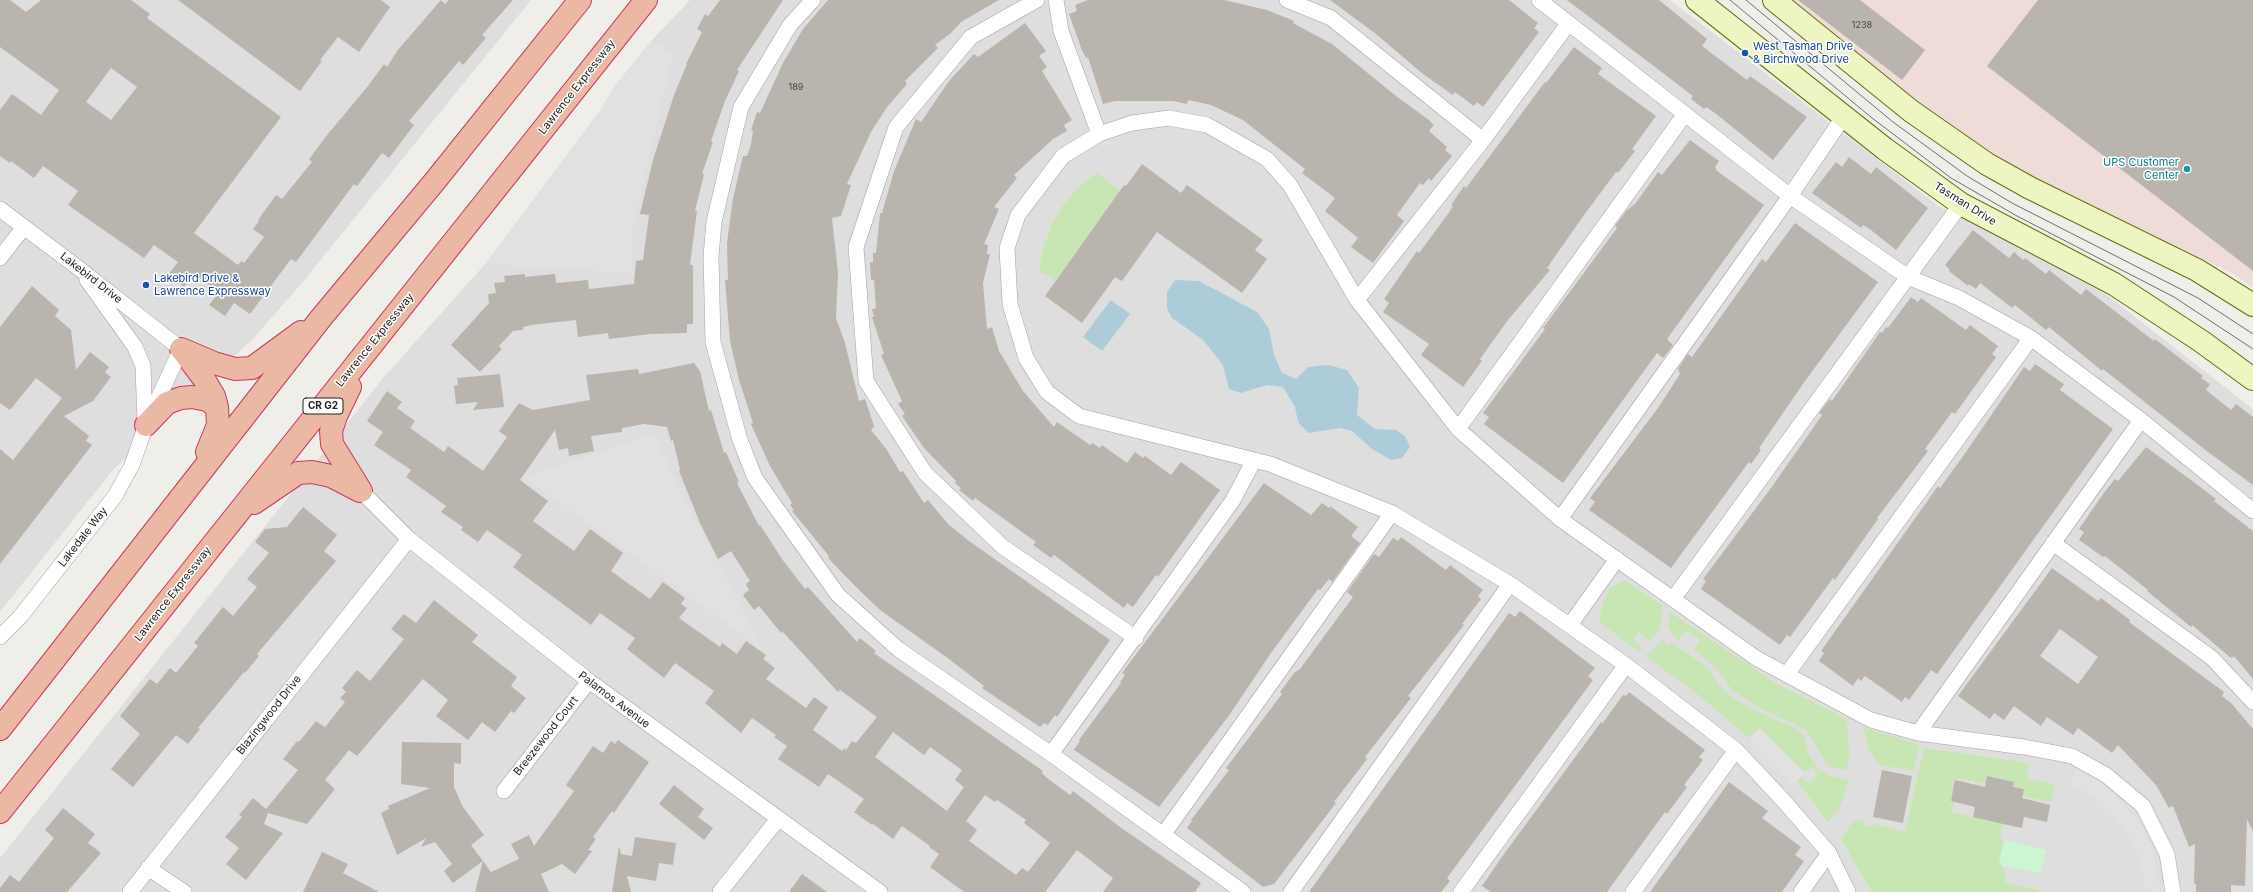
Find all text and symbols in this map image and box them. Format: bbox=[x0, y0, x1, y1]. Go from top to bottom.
house number: 1238 bbox=[1852, 20, 1872, 30]
street label: Lawrence Expressway bbox=[536, 37, 618, 137]
place label: West Tasman Drive & Birchwood Drive bbox=[1753, 40, 1853, 66]
marker: West Tasman Drive & Birchwood Drive bbox=[1740, 48, 1750, 58]
house number: 189 bbox=[789, 82, 803, 92]
place label: UPS Customer Center bbox=[2103, 156, 2179, 182]
marker: UPS Customer Center bbox=[2182, 164, 2192, 174]
street label: Tasman Drive bbox=[1931, 180, 1999, 228]
street label: Lakebird Drive bbox=[57, 250, 125, 306]
place label: Lakebird Drive & Lawrence Expressway bbox=[154, 272, 271, 298]
marker: Lakebird Drive & Lawrence Expressway bbox=[141, 280, 151, 290]
street label: Lawrence Expressway bbox=[333, 291, 417, 389]
road number: CR G2 bbox=[303, 398, 343, 414]
street label: Lakedale Way bbox=[56, 505, 110, 569]
street label: Lawrence Expressway bbox=[132, 544, 214, 644]
street label: Palamos Avenue bbox=[576, 669, 652, 731]
street label: Blazingwood Drive bbox=[234, 673, 304, 757]
street label: Breezewood Court bbox=[511, 694, 581, 778]

